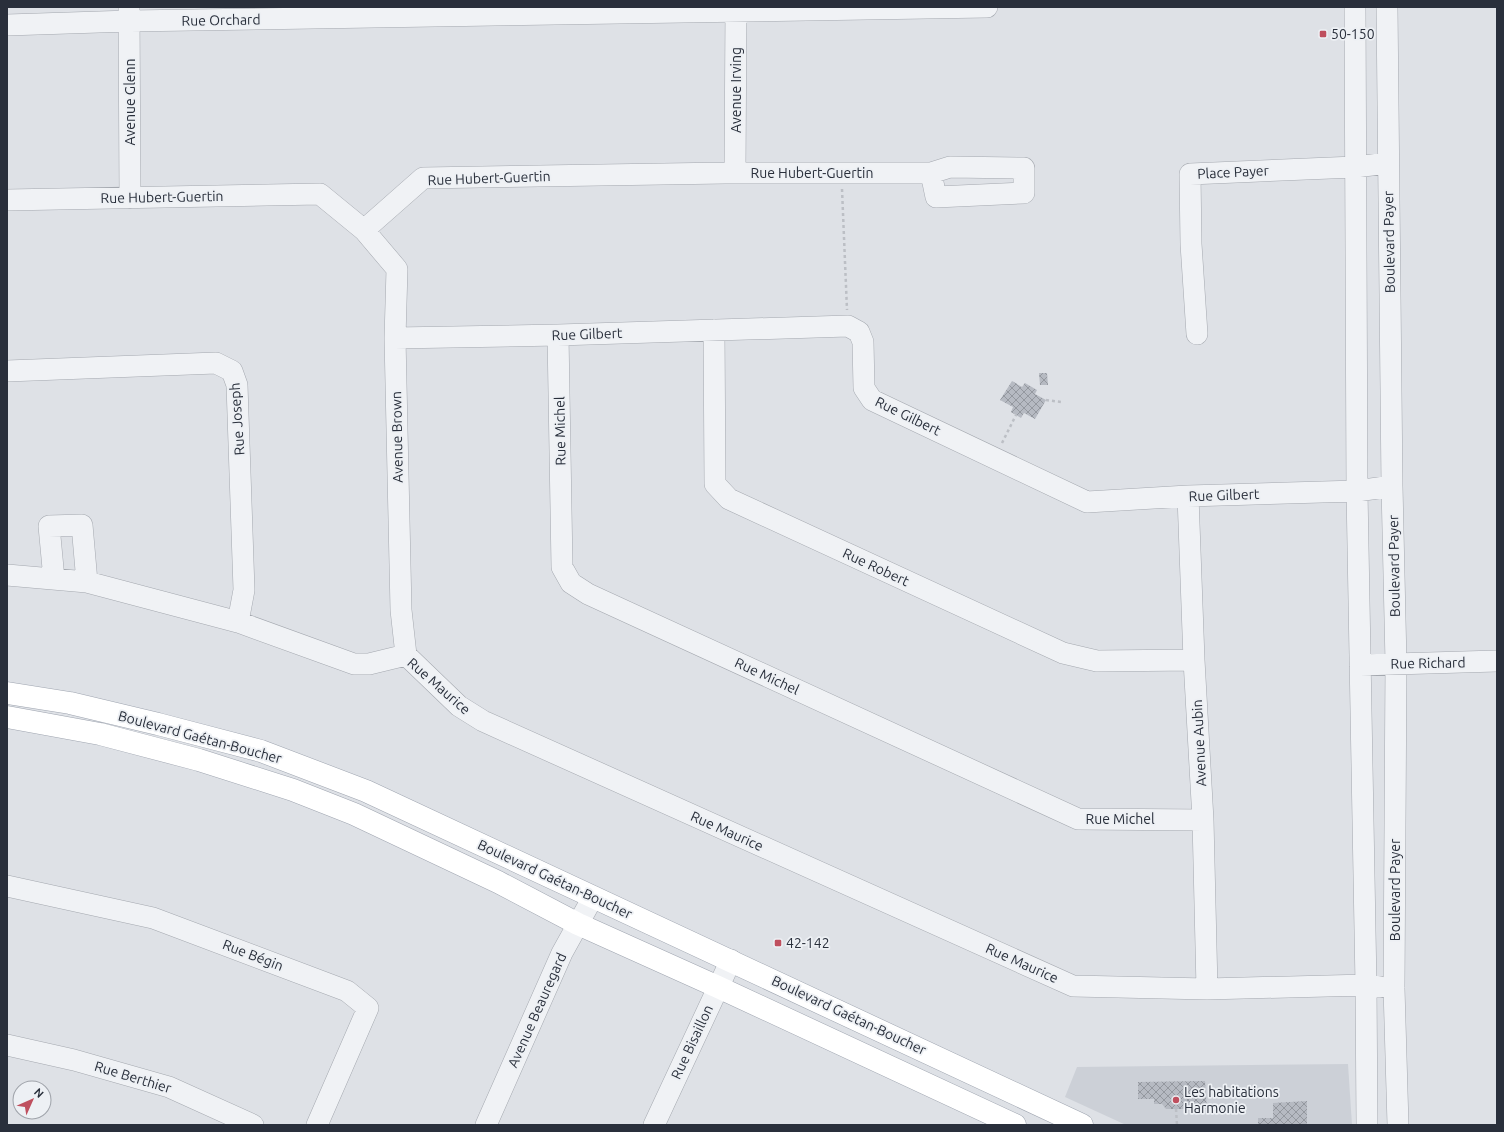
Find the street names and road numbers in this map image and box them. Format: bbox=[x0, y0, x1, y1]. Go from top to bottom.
street label: Rue Orchard bbox=[181, 11, 261, 29]
street label: Avenue Irving bbox=[728, 47, 744, 133]
street label: Avenue Glenn bbox=[122, 58, 138, 146]
street label: Place Payer bbox=[1197, 162, 1270, 182]
street label: Rue Hubert-Guertin bbox=[750, 165, 874, 181]
street label: Rue Hubert-Guertin bbox=[427, 168, 551, 188]
street label: Rue Hubert-Guertin bbox=[100, 188, 224, 206]
street label: Boulevard Payer bbox=[1380, 190, 1398, 293]
street label: Rue Gilbert bbox=[551, 325, 623, 343]
street label: Rue Joseph bbox=[226, 382, 248, 456]
street label: Avenue Brown bbox=[388, 391, 406, 483]
street label: Rue Gilbert bbox=[873, 393, 944, 439]
street label: Rue Michel bbox=[551, 396, 569, 466]
street label: Rue Gilbert bbox=[1188, 486, 1260, 504]
street label: Boulevard Payer bbox=[1385, 514, 1403, 617]
street label: Rue Robert bbox=[840, 545, 912, 590]
street label: Rue Maurice bbox=[404, 654, 474, 718]
street label: Rue Michel bbox=[732, 654, 802, 698]
street label: Rue Richard bbox=[1390, 654, 1466, 672]
street label: Avenue Aubin bbox=[1189, 699, 1209, 787]
street label: Boulevard Gaétan-Boucher bbox=[116, 707, 284, 767]
street label: Rue Maurice bbox=[688, 808, 766, 854]
street label: Rue Michel bbox=[1085, 811, 1155, 827]
street label: Boulevard Gaétan-Boucher bbox=[475, 836, 635, 922]
street label: Boulevard Payer bbox=[1387, 838, 1403, 941]
street label: Rue Bégin bbox=[220, 936, 286, 974]
street label: Rue Maurice bbox=[983, 940, 1061, 986]
street label: Avenue Beauregard bbox=[504, 950, 570, 1070]
street label: Boulevard Gaétan-Boucher bbox=[769, 972, 929, 1058]
street label: Rue Bisaillon bbox=[668, 1002, 716, 1082]
street label: Rue Berthier bbox=[93, 1058, 174, 1096]

